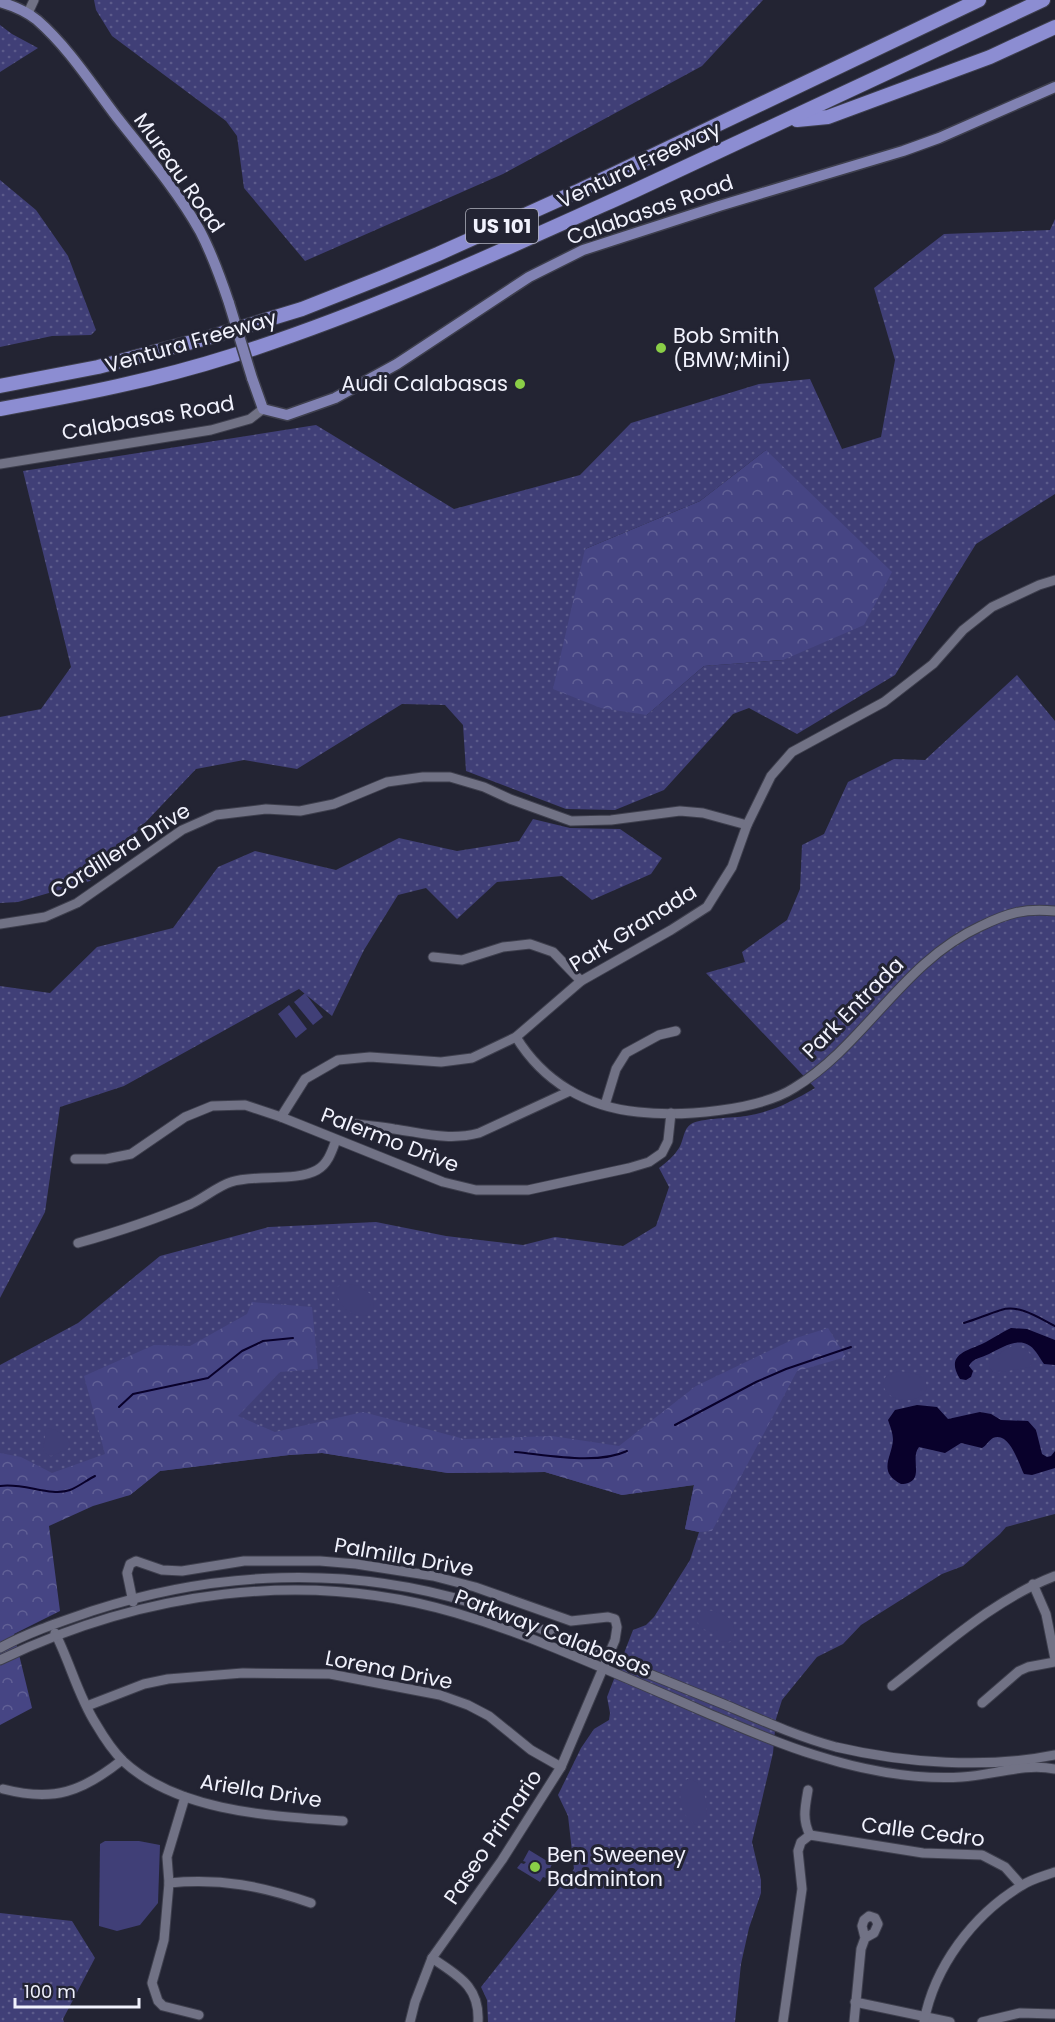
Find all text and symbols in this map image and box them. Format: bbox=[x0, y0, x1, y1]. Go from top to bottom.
street label: Mureau Road bbox=[127, 107, 232, 238]
street label: Ventura Freeway bbox=[552, 114, 725, 215]
street label: Calabasas Road bbox=[563, 167, 737, 252]
road number: US 101 bbox=[466, 209, 538, 243]
street label: Ventura Freeway bbox=[102, 303, 280, 380]
place label: Bob Smith (BMW;Mini) bbox=[673, 321, 791, 374]
marker: Bob Smith (BMW;Mini) bbox=[654, 341, 668, 355]
place label: Audi Calabasas bbox=[341, 369, 508, 398]
marker: Audi Calabasas bbox=[513, 377, 527, 391]
street label: Calabasas Road bbox=[59, 388, 236, 447]
street label: Cordillera Drive bbox=[44, 796, 195, 905]
street label: Park Granada bbox=[564, 877, 702, 978]
street label: Park Entrada bbox=[795, 950, 910, 1065]
street label: Palermo Drive bbox=[317, 1100, 463, 1179]
street label: Palmilla Drive bbox=[332, 1530, 476, 1583]
street label: Parkway Calabasas bbox=[451, 1582, 656, 1683]
street label: Lorena Drive bbox=[323, 1643, 455, 1696]
street label: Paseo Primario bbox=[437, 1764, 548, 1910]
street label: Ariella Drive bbox=[198, 1767, 324, 1814]
street label: Calle Cedro bbox=[860, 1810, 986, 1853]
place label: Ben Sweeney Badminton bbox=[547, 1840, 686, 1893]
marker: Ben Sweeney Badminton bbox=[528, 1860, 542, 1874]
scale bar bbox=[15, 1971, 140, 2009]
text: 100 m bbox=[24, 1979, 76, 2004]

